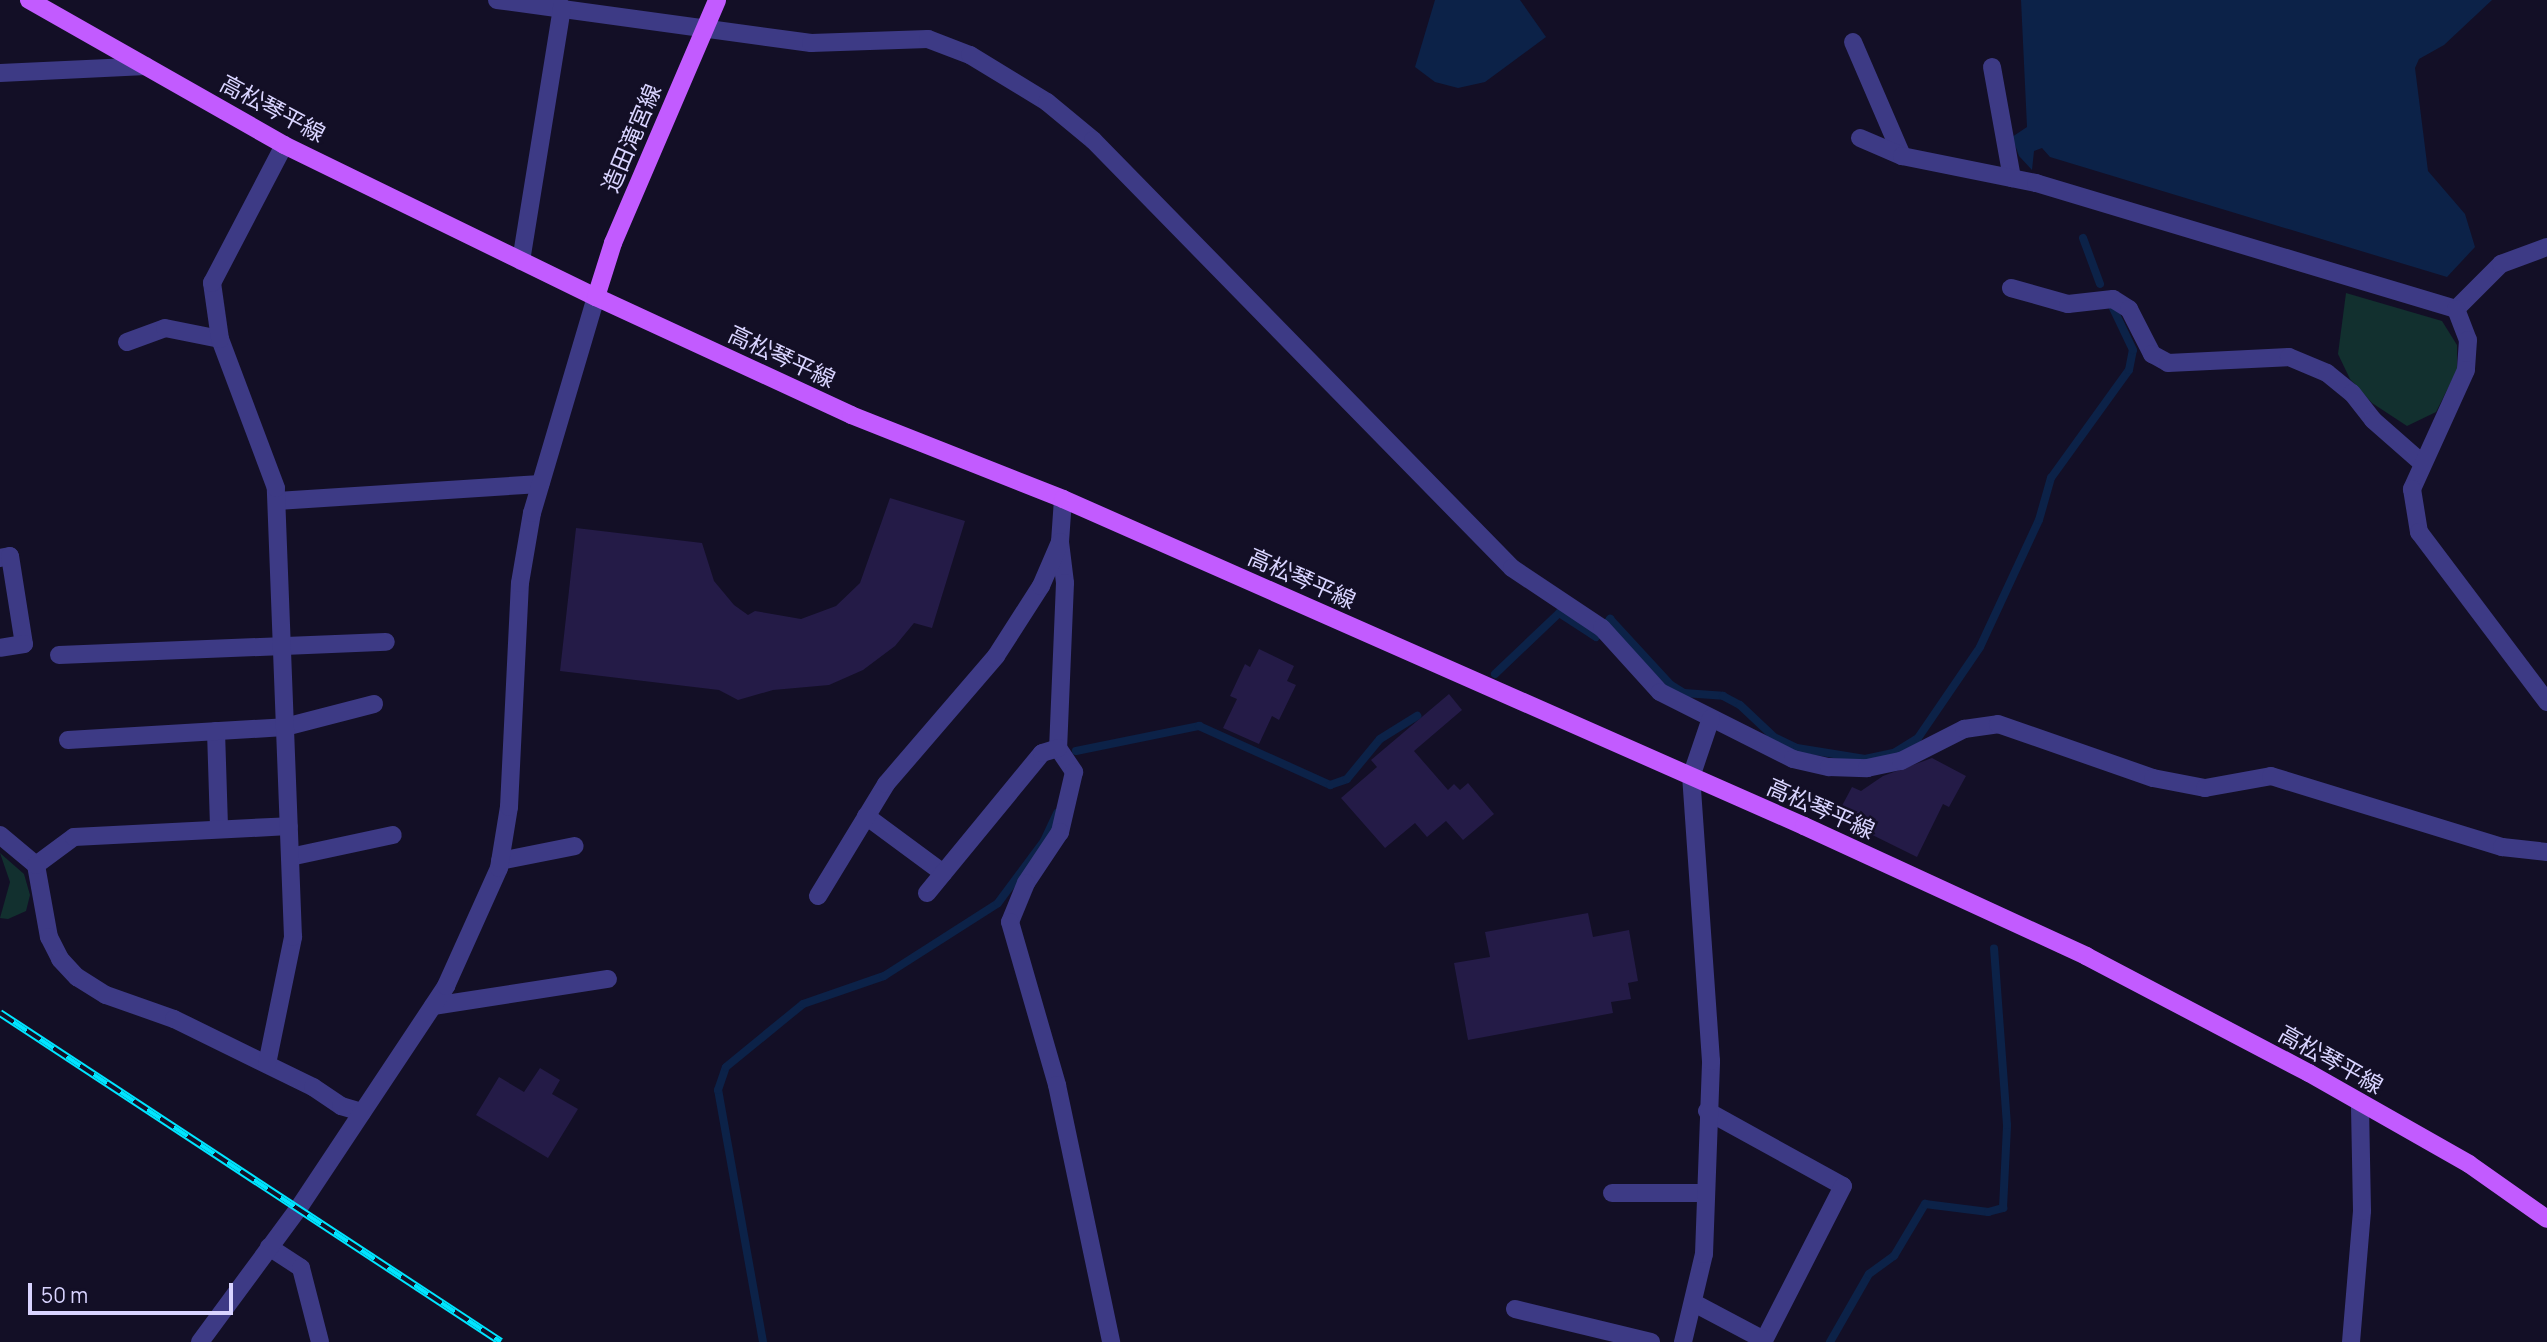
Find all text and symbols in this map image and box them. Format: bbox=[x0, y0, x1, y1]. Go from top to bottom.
street label: 高松琴平線 bbox=[216, 69, 330, 147]
street label: 造田滝宮線 bbox=[596, 80, 666, 196]
street label: 高松琴平線 bbox=[724, 319, 840, 393]
street label: 高松琴平線 bbox=[1244, 542, 1360, 614]
street label: 高松琴平線 bbox=[1763, 772, 1879, 844]
street label: 高松琴平線 bbox=[2274, 1019, 2388, 1099]
scale bar bbox=[32, 1268, 236, 1312]
text: 50 m bbox=[41, 1281, 88, 1309]

